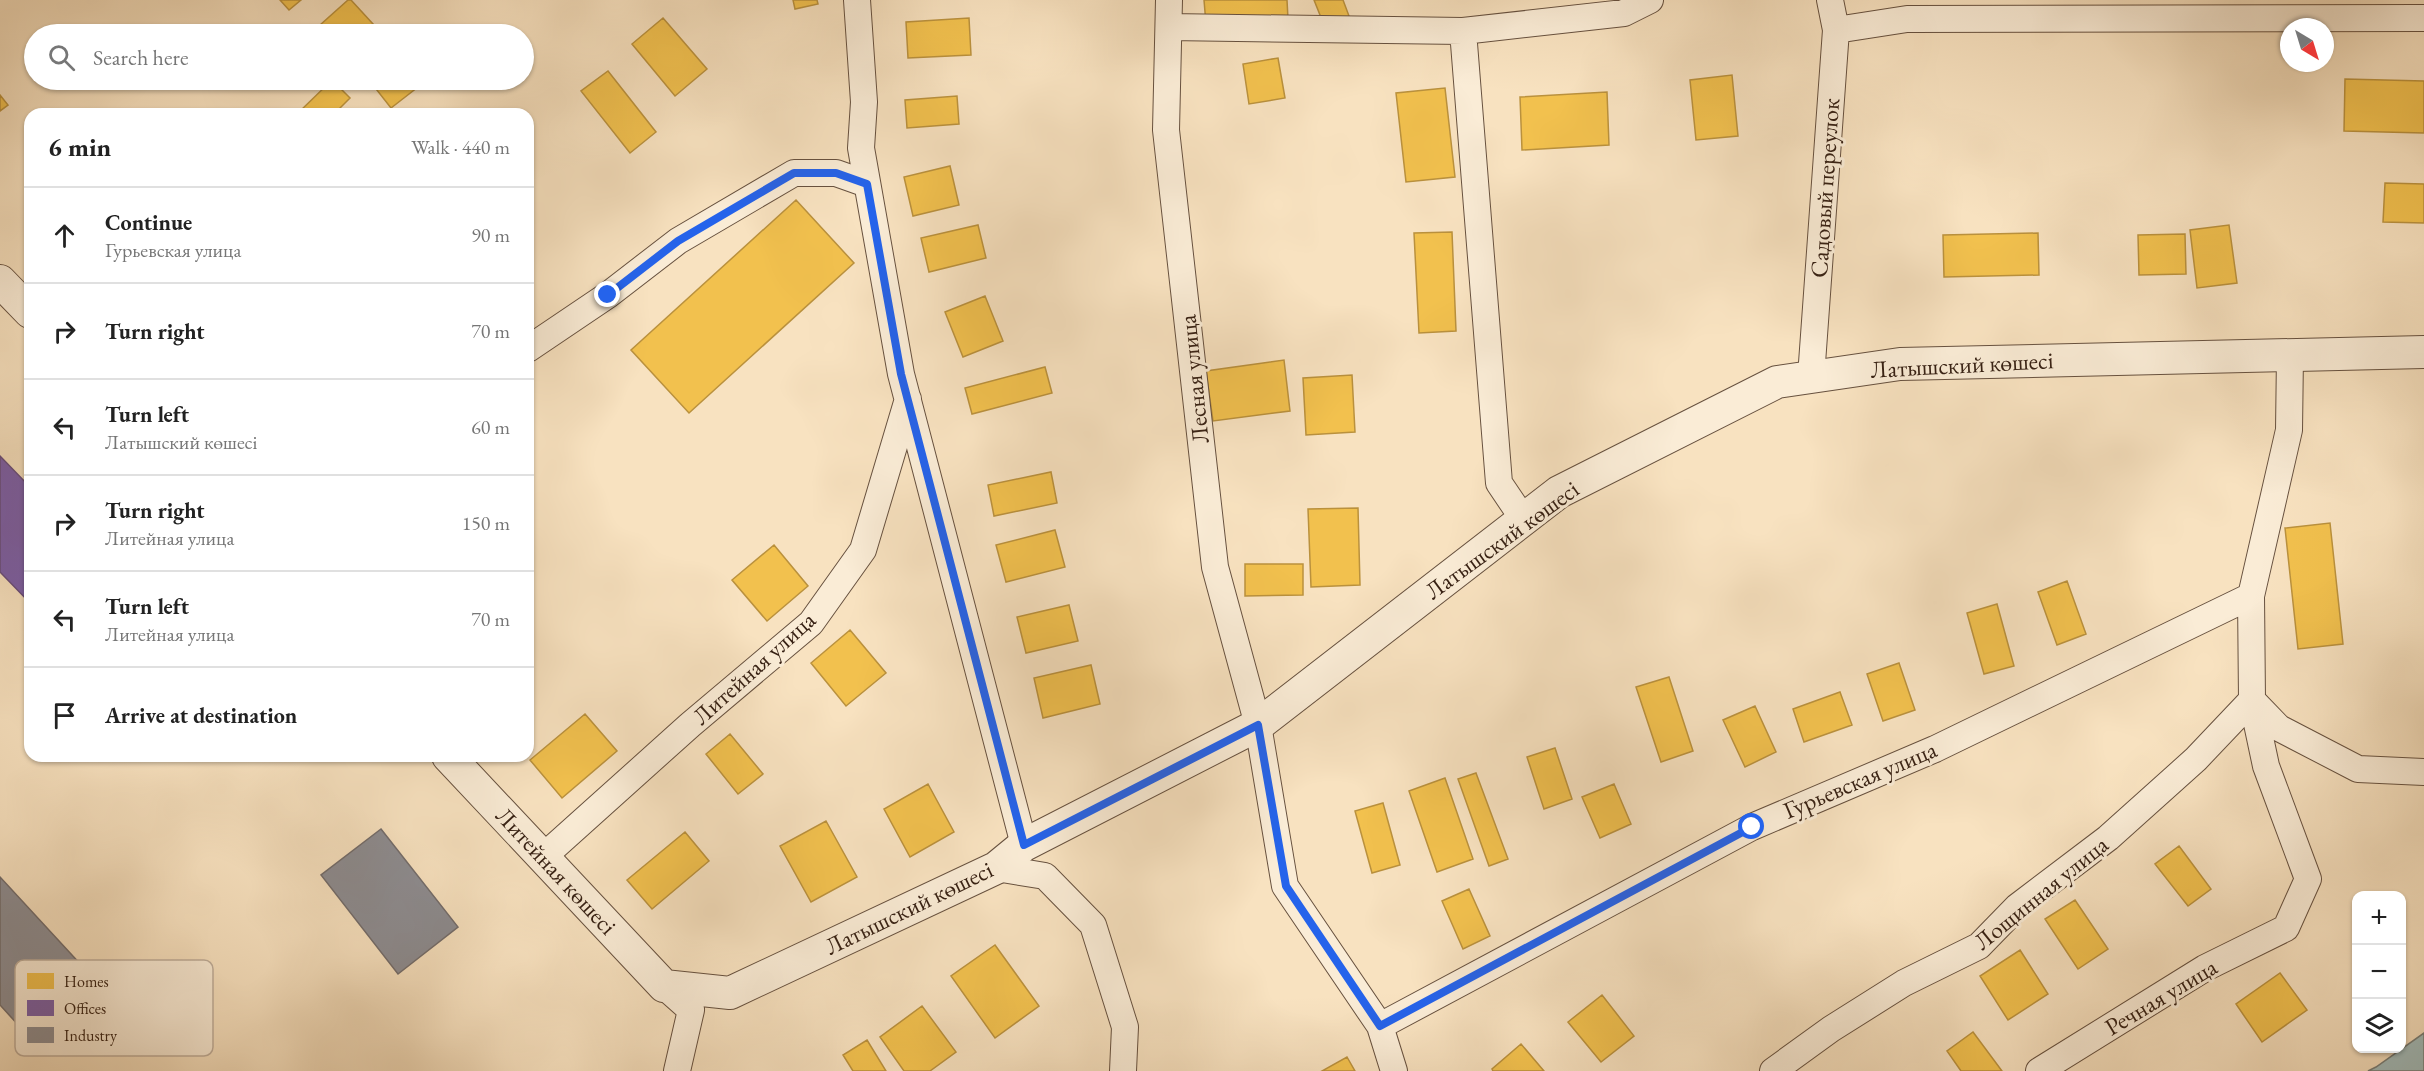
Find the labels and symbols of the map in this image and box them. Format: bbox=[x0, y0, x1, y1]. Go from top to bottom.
north arrow bbox=[2280, 18, 2334, 72]
street label: Садовый переулок bbox=[1803, 97, 1846, 279]
route end bbox=[594, 281, 620, 307]
street label: Лесная улица bbox=[1171, 313, 1216, 445]
street label: Латышский көшесі bbox=[1870, 344, 2054, 385]
street label: Латышский көшесі bbox=[1419, 473, 1585, 606]
street label: Литейная улица bbox=[686, 604, 822, 731]
street label: Гурьевская улица bbox=[1778, 733, 1942, 826]
street label: Литейная көшесі bbox=[489, 800, 624, 941]
route start bbox=[1738, 813, 1764, 839]
street label: Лощинная улица bbox=[1967, 829, 2115, 956]
street label: Латышский көшесі bbox=[820, 853, 998, 962]
street label: Речная улица bbox=[2099, 951, 2223, 1042]
legend bbox=[15, 960, 213, 1056]
text: Homes bbox=[64, 971, 109, 992]
text: Offices bbox=[64, 998, 106, 1019]
text: Industry bbox=[64, 1025, 118, 1046]

